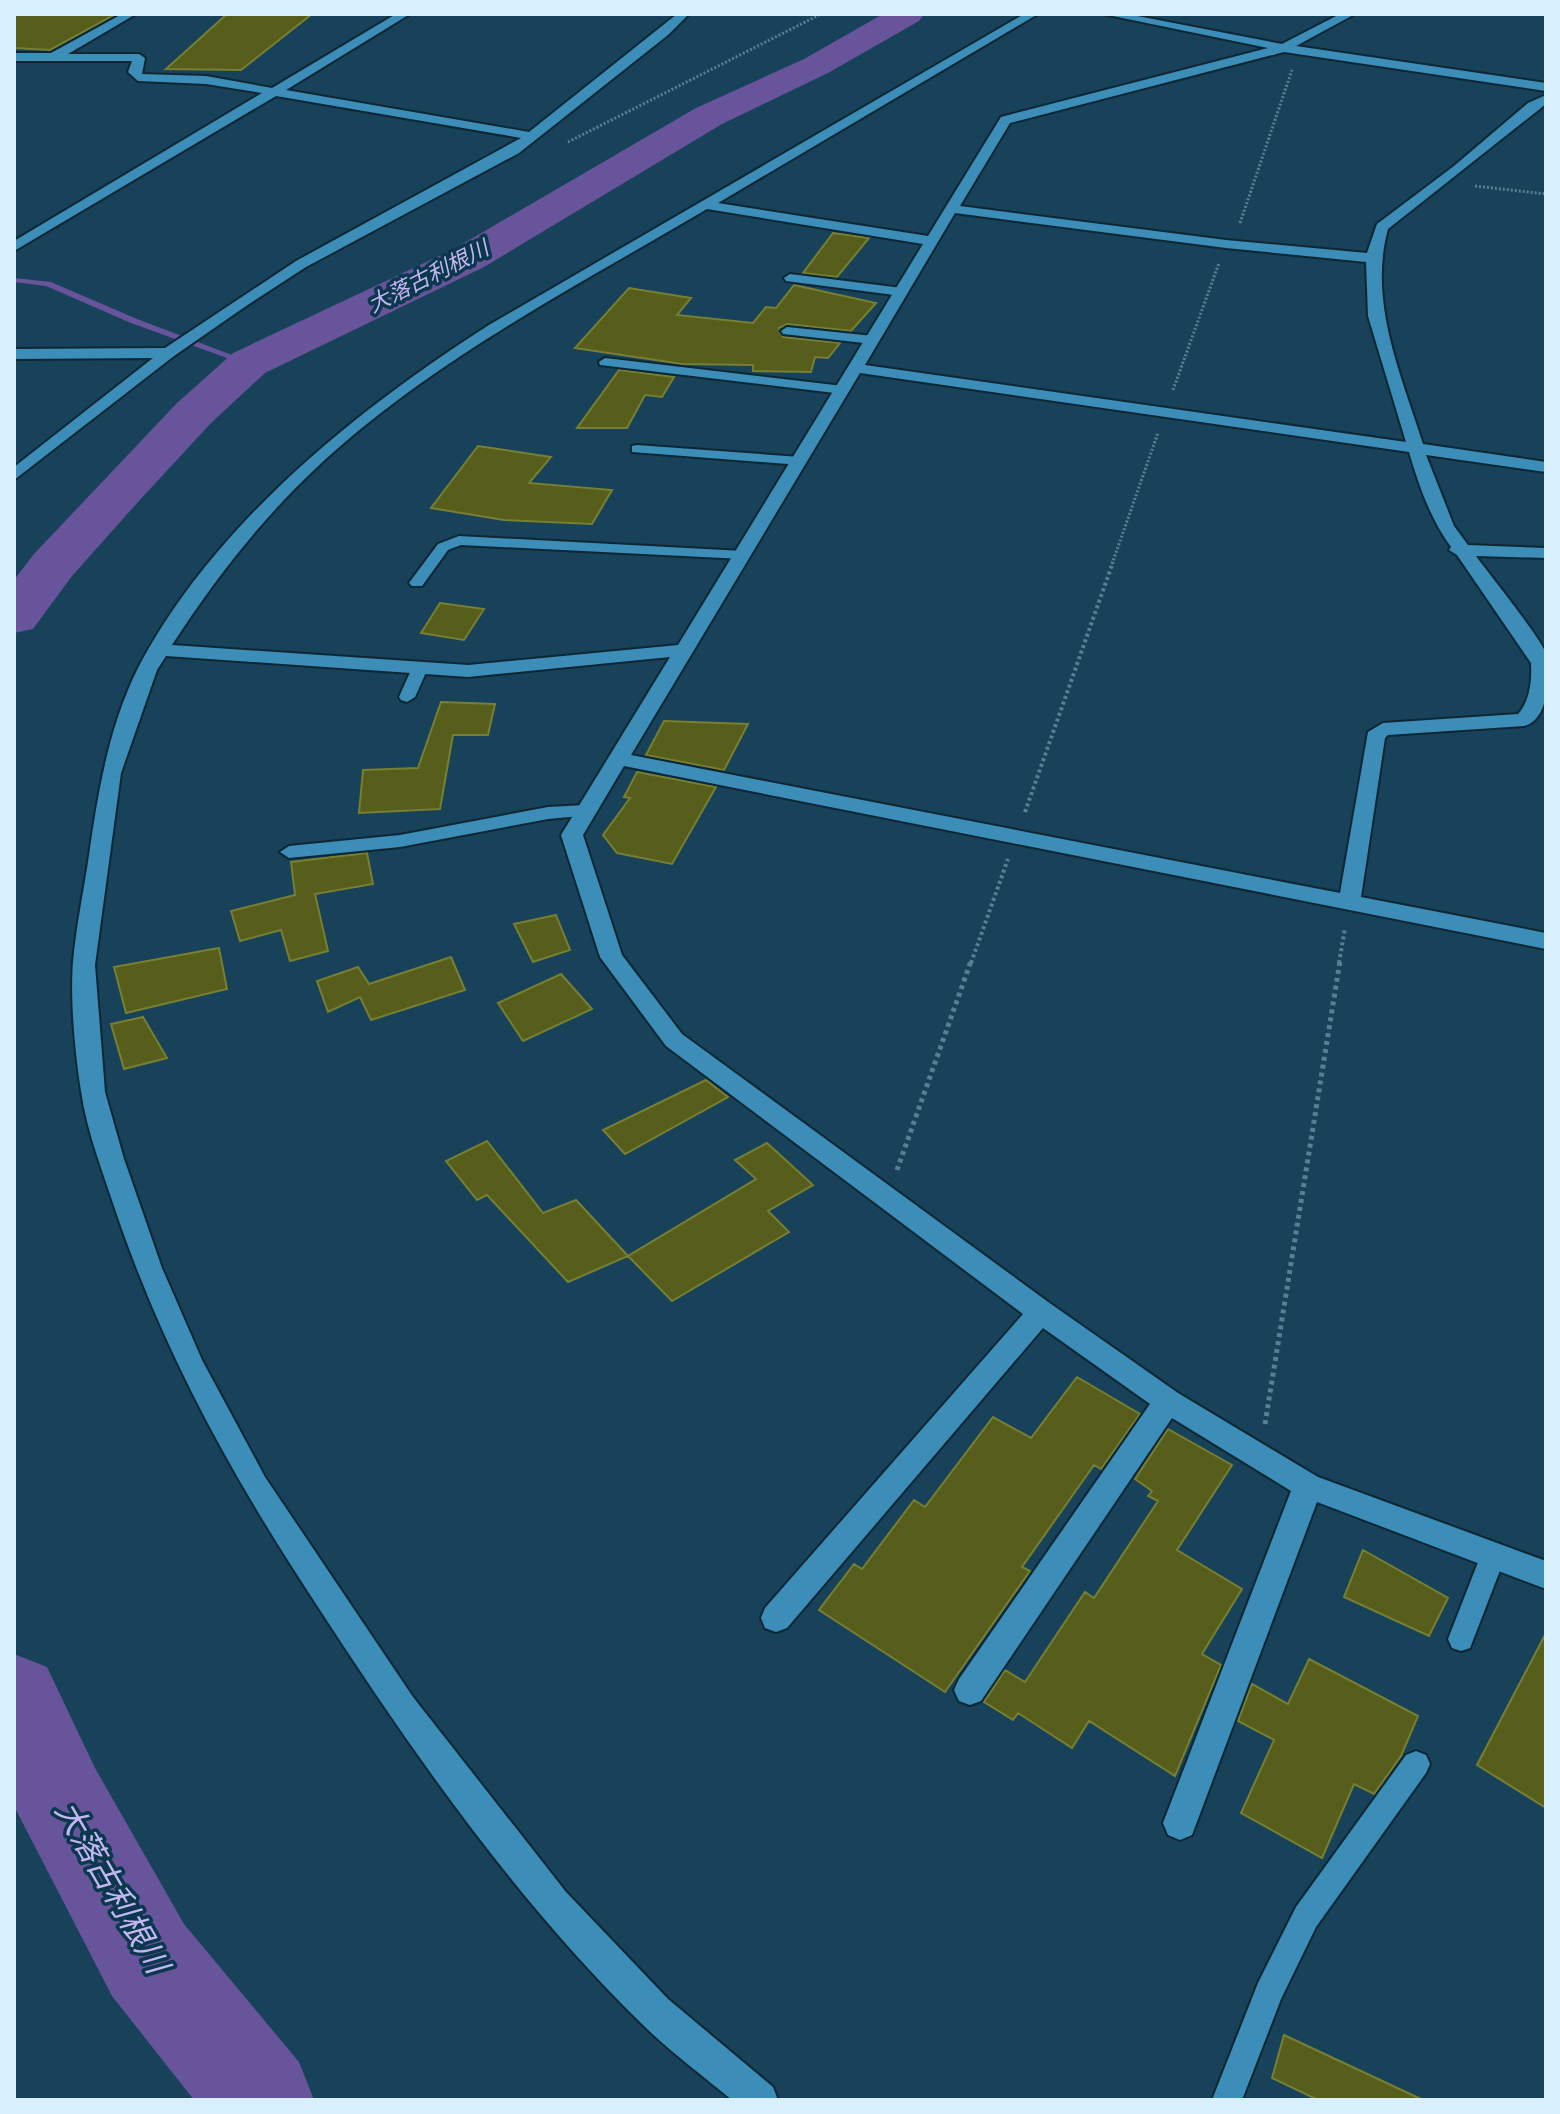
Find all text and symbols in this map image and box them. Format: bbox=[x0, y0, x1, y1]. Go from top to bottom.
water label: 大落古利根川 bbox=[364, 234, 495, 319]
water label: 大落古利根川 bbox=[46, 1795, 177, 1983]

